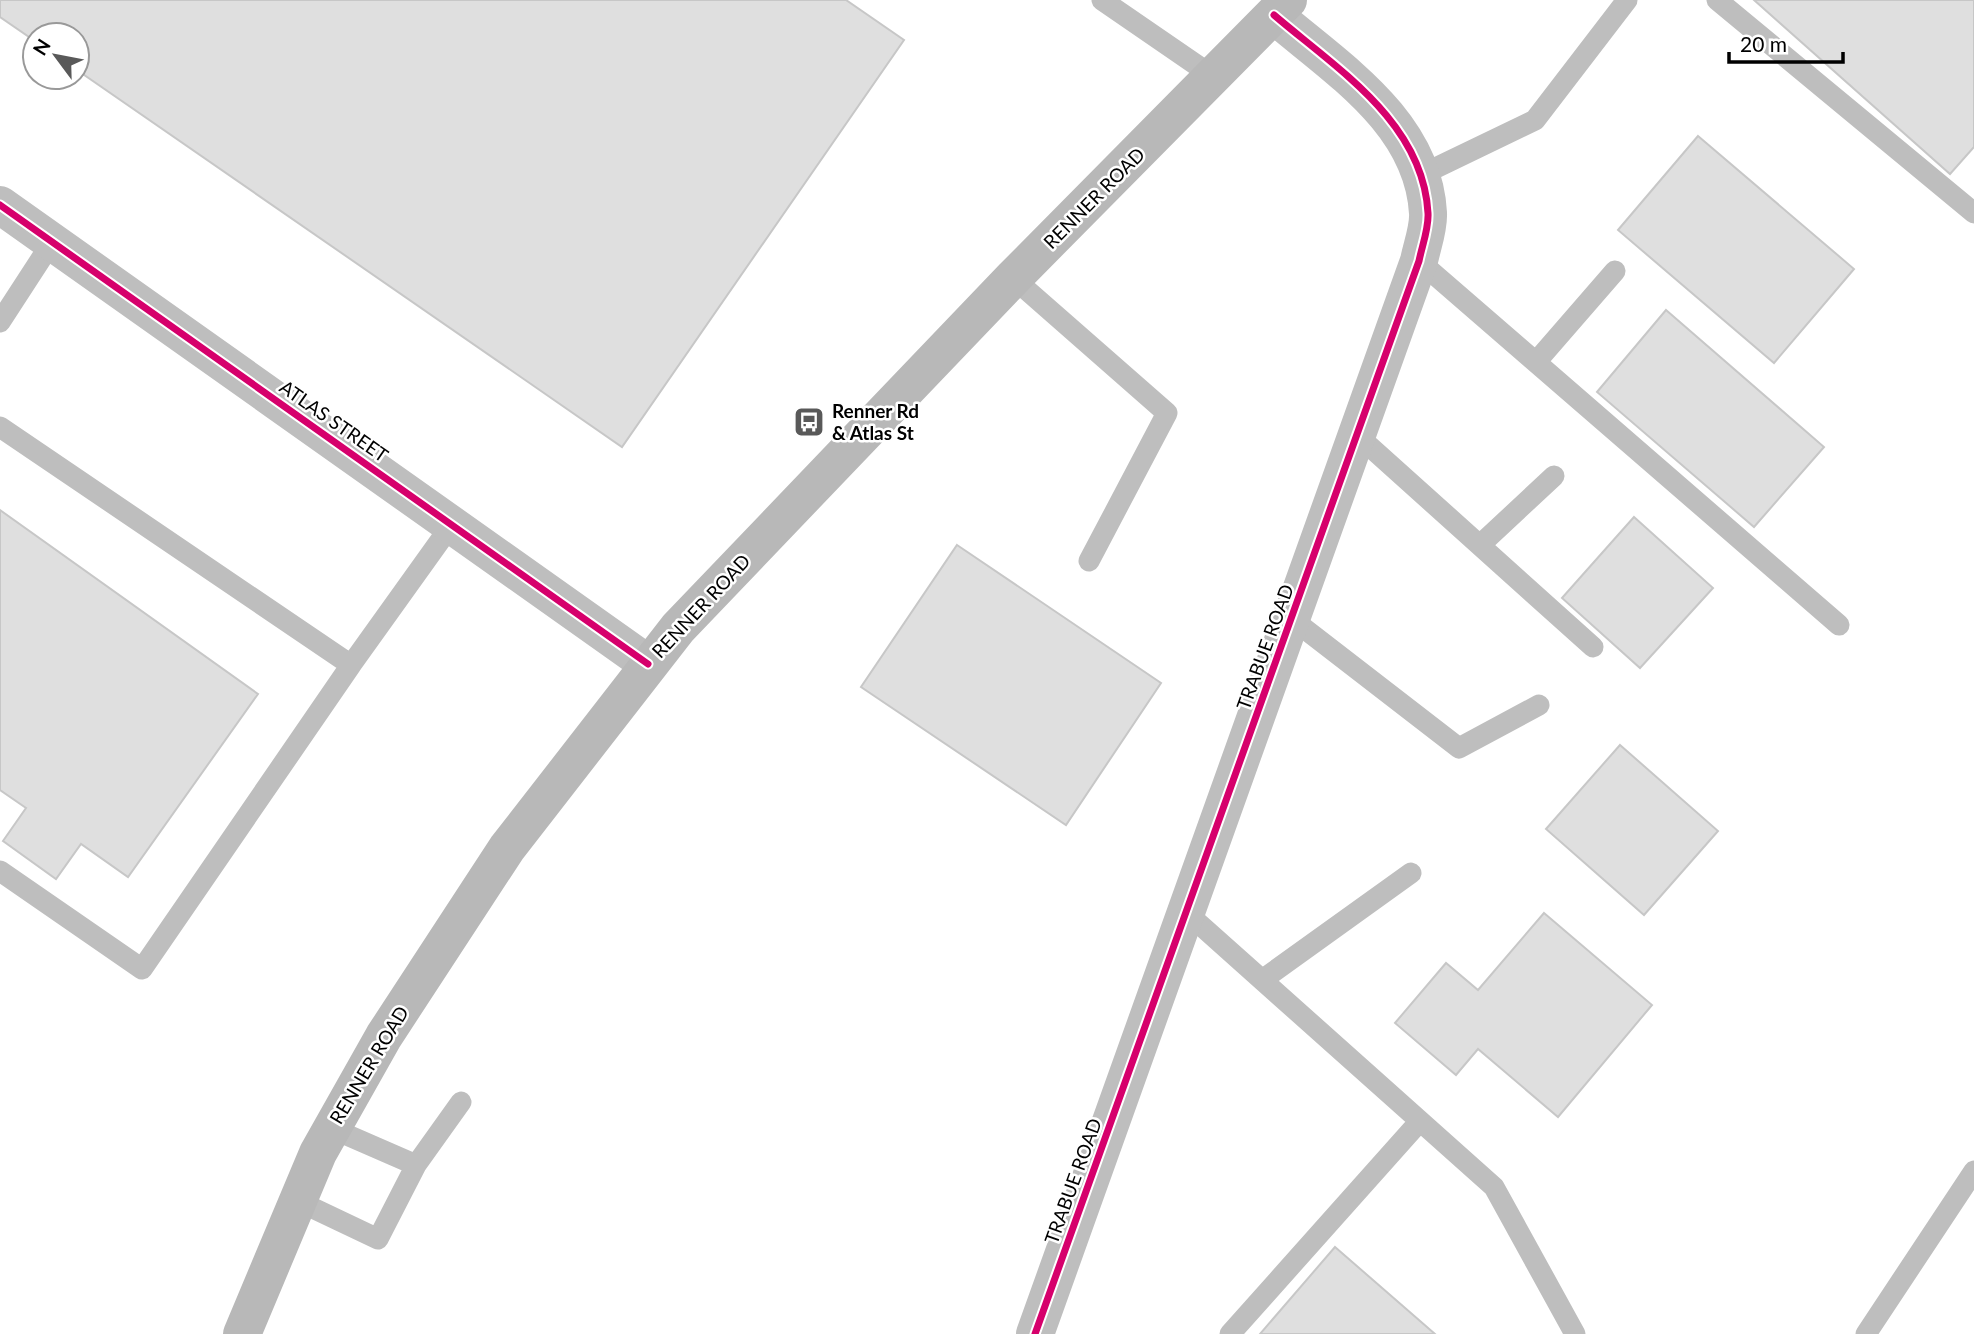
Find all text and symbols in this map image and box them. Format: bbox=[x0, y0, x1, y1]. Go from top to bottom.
north arrow bbox=[21, 21, 91, 91]
scale bar bbox=[1729, 21, 1843, 65]
text: 20 m bbox=[1740, 31, 1787, 56]
text: N bbox=[28, 34, 55, 59]
street label: RENNER ROAD bbox=[1038, 142, 1149, 253]
street label: ATLAS STREET bbox=[276, 375, 393, 466]
place label: Renner Rd & Atlas St bbox=[832, 399, 919, 444]
bus stop icon: Renner Rd & Atlas St bbox=[792, 405, 826, 439]
street label: RENNER ROAD bbox=[647, 549, 755, 662]
street label: TRABUE ROAD bbox=[1231, 581, 1298, 713]
street label: RENNER ROAD bbox=[324, 1002, 413, 1128]
street label: TRABUE ROAD bbox=[1039, 1115, 1106, 1247]

